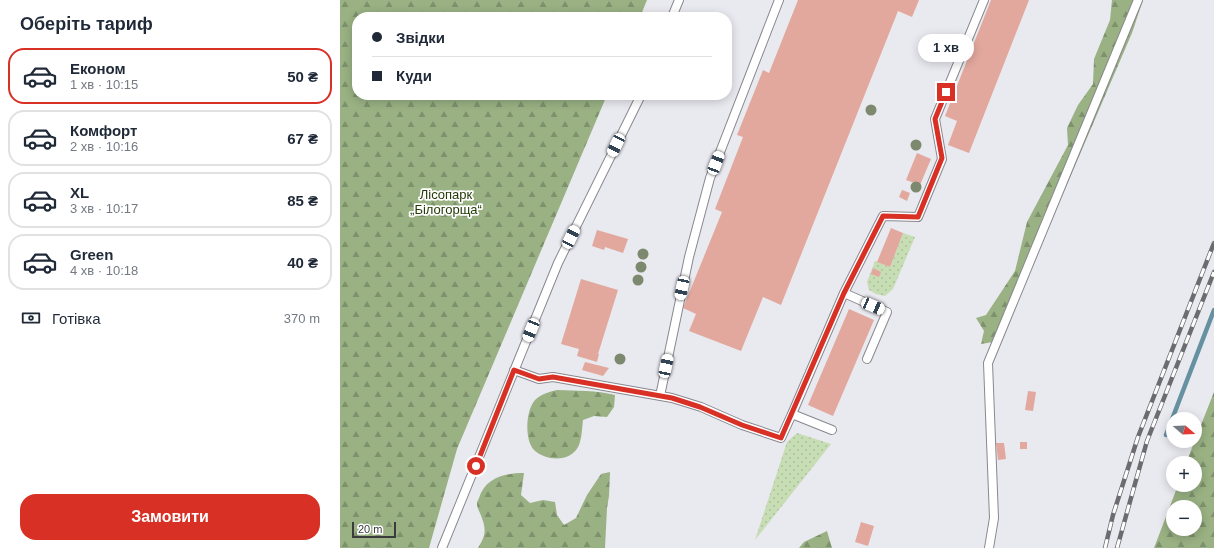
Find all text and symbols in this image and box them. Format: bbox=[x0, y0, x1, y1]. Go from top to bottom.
text: Оберіть тариф bbox=[20, 14, 153, 34]
text: Звідки bbox=[396, 29, 445, 46]
callout: 1 хв bbox=[918, 34, 974, 62]
text: 1 хв bbox=[933, 40, 959, 55]
icon: car bbox=[22, 58, 58, 94]
text: Економ bbox=[70, 60, 126, 77]
text: Куди bbox=[396, 67, 432, 84]
text: 50 ₴ bbox=[287, 68, 318, 85]
text: 1 хв · 10:15 bbox=[70, 77, 138, 92]
route end bbox=[937, 83, 955, 101]
icon: car bbox=[22, 120, 58, 156]
text: Комфорт bbox=[70, 122, 137, 139]
text: 67 ₴ bbox=[287, 130, 318, 147]
car bbox=[605, 132, 627, 158]
text: 2 хв · 10:16 bbox=[70, 139, 138, 154]
car bbox=[706, 150, 726, 176]
icon: car bbox=[22, 182, 58, 218]
text: XL bbox=[70, 184, 89, 201]
park label: Лісопарк „Білогорща“ bbox=[410, 187, 482, 217]
text: 85 ₴ bbox=[287, 192, 318, 209]
text: 3 хв · 10:17 bbox=[70, 201, 138, 216]
car bbox=[560, 224, 582, 250]
icon: car bbox=[22, 244, 58, 280]
text: Green bbox=[70, 246, 113, 263]
text: 40 ₴ bbox=[287, 254, 318, 271]
text: 4 хв · 10:18 bbox=[70, 263, 138, 278]
car bbox=[674, 275, 690, 301]
car bbox=[860, 296, 886, 316]
icon: cash bbox=[20, 307, 42, 329]
text: Готівка bbox=[52, 310, 101, 327]
text: 370 m bbox=[284, 311, 320, 326]
car bbox=[521, 317, 541, 343]
car bbox=[658, 353, 674, 379]
north arrow bbox=[1166, 412, 1202, 448]
map controls bbox=[1166, 412, 1202, 536]
button: + bbox=[1166, 456, 1202, 492]
route start bbox=[467, 457, 485, 475]
button: Замовити bbox=[20, 494, 320, 540]
button: − bbox=[1166, 500, 1202, 536]
scale bar bbox=[352, 520, 396, 539]
text: 20 m bbox=[358, 523, 382, 535]

